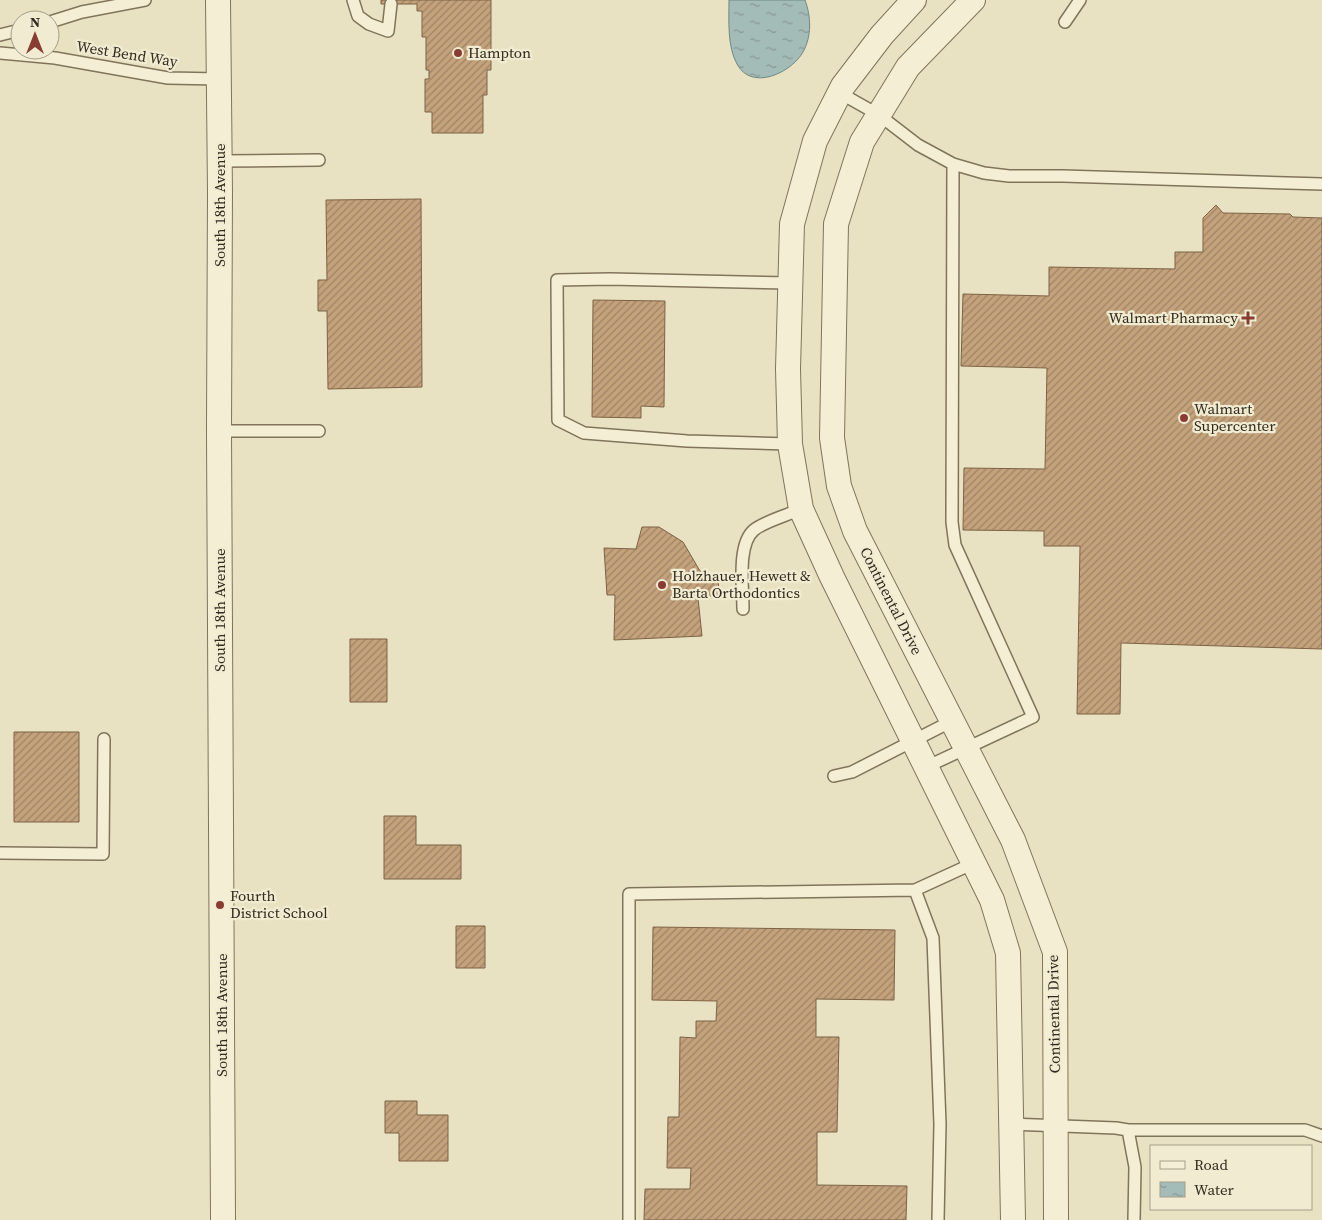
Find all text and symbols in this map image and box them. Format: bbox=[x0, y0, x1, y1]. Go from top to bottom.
north arrow bbox=[10, 10, 60, 60]
text: N bbox=[30, 12, 40, 32]
street label: West Bend Way bbox=[75, 35, 179, 72]
place label: Hampton bbox=[468, 42, 531, 63]
marker: Hampton bbox=[452, 47, 464, 59]
street label: South 18th Avenue bbox=[209, 143, 230, 267]
place label: Walmart Pharmacy bbox=[1109, 307, 1238, 328]
marker: Walmart Pharmacy bbox=[1242, 312, 1254, 324]
place label: Walmart Supercenter bbox=[1194, 398, 1276, 436]
marker: Walmart Supercenter bbox=[1178, 412, 1190, 424]
street label: Continental Drive bbox=[855, 543, 928, 659]
street label: South 18th Avenue bbox=[209, 548, 230, 672]
place label: Holzhauer, Hewett & Barta Orthodontics bbox=[672, 565, 811, 603]
marker: Holzhauer, Hewett & Barta Orthodontics bbox=[656, 579, 668, 591]
place label: Fourth District School bbox=[230, 885, 328, 923]
marker: Fourth District School bbox=[214, 899, 226, 911]
street label: South 18th Avenue bbox=[211, 953, 232, 1077]
street label: Continental Drive bbox=[1042, 954, 1065, 1073]
legend bbox=[1150, 1145, 1312, 1210]
text: Road bbox=[1194, 1154, 1228, 1175]
text: Water bbox=[1194, 1179, 1235, 1200]

